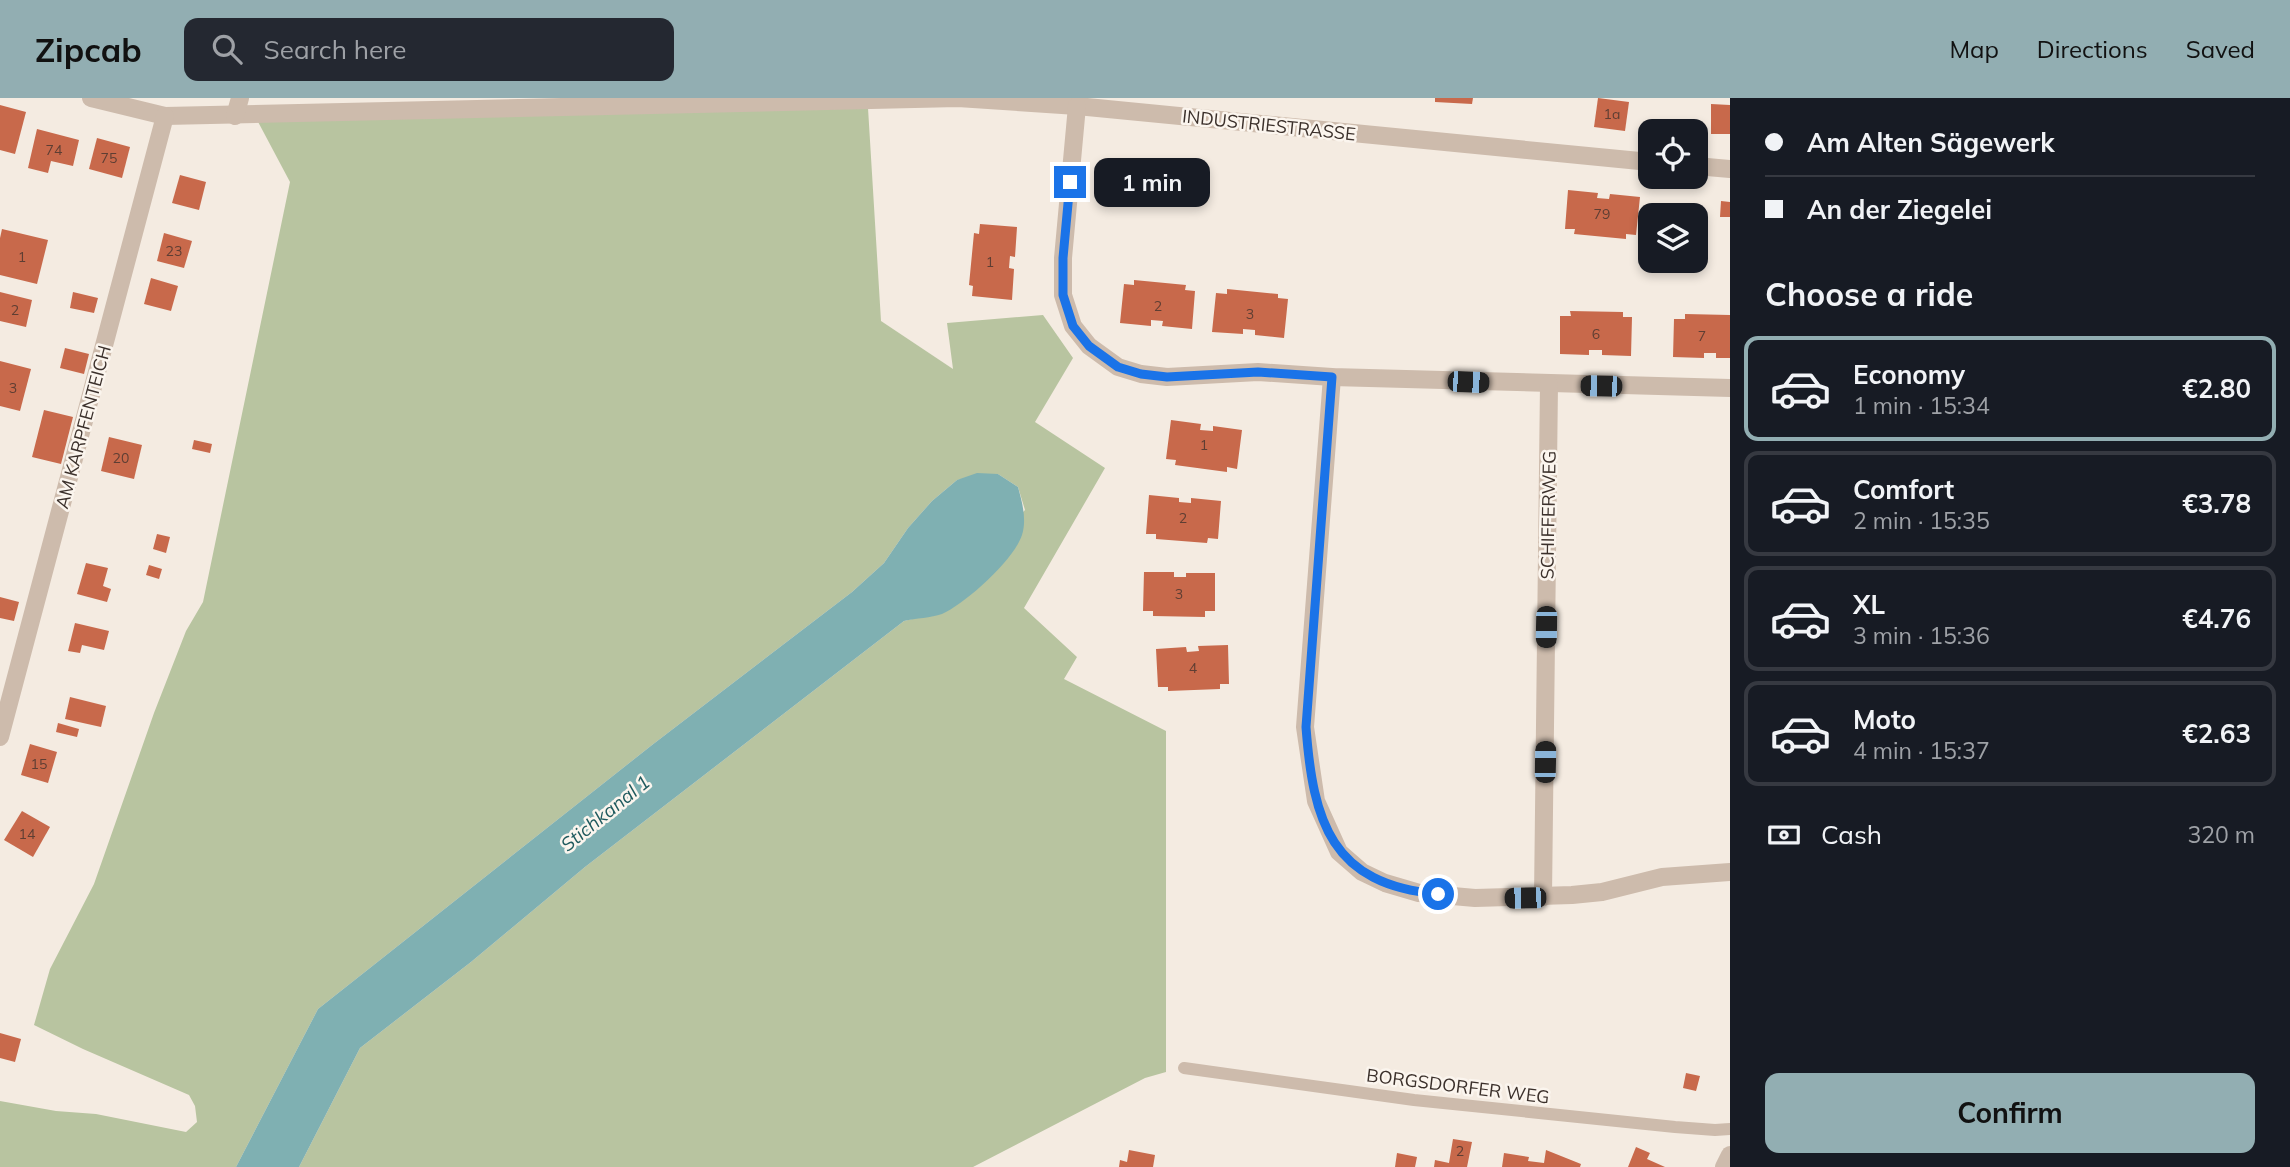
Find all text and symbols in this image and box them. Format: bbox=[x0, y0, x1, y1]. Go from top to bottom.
search box bbox=[184, 18, 674, 81]
text: Zipcab bbox=[35, 29, 142, 70]
icon: search bbox=[208, 30, 246, 68]
text: Search here bbox=[264, 33, 407, 66]
text: Map bbox=[1949, 34, 1999, 64]
text: Directions bbox=[2037, 34, 2148, 64]
text: Saved bbox=[2186, 34, 2255, 64]
street label: INDUSTRIESTRASSE bbox=[1181, 104, 1357, 146]
house number: 1a bbox=[1604, 105, 1620, 123]
map controls bbox=[1638, 119, 1708, 273]
button: locate bbox=[1638, 119, 1708, 189]
text: Am Alten Sägewerk bbox=[1807, 126, 2055, 159]
house number: 74 bbox=[46, 141, 63, 159]
house number: 75 bbox=[101, 149, 117, 167]
callout: 1 min bbox=[1094, 158, 1210, 206]
route end bbox=[1054, 166, 1086, 198]
text: 1 min bbox=[1122, 168, 1182, 197]
text: An der Ziegelei bbox=[1807, 193, 1992, 226]
button: layers bbox=[1638, 203, 1708, 273]
house number: 79 bbox=[1594, 205, 1610, 223]
house number: 23 bbox=[166, 242, 182, 260]
house number: 1 bbox=[18, 248, 26, 266]
house number: 1 bbox=[986, 253, 994, 271]
text: Choose a ride bbox=[1765, 274, 1973, 314]
house number: 2 bbox=[1154, 297, 1162, 315]
house number: 2 bbox=[11, 301, 19, 319]
house number: 3 bbox=[1246, 305, 1254, 323]
house number: 6 bbox=[1592, 325, 1600, 343]
house number: 7 bbox=[1698, 327, 1706, 345]
street label: AM KARPFENTEICH bbox=[50, 343, 116, 511]
icon: car bbox=[1769, 357, 1832, 420]
text: Economy bbox=[1853, 358, 1965, 391]
car bbox=[1447, 371, 1490, 393]
text: €2.80 bbox=[2182, 372, 2251, 405]
car bbox=[1580, 375, 1623, 397]
house number: 3 bbox=[9, 379, 17, 397]
text: 1 min · 15:34 bbox=[1853, 391, 1990, 420]
house number: 1 bbox=[1200, 436, 1208, 454]
house number: 20 bbox=[113, 449, 129, 467]
street label: SCHIFFERWEG bbox=[1535, 450, 1561, 580]
icon: car bbox=[1769, 472, 1832, 535]
text: Comfort bbox=[1853, 473, 1954, 506]
text: €3.78 bbox=[2182, 487, 2251, 520]
text: 2 min · 15:35 bbox=[1853, 506, 1990, 535]
house number: 2 bbox=[1179, 509, 1187, 527]
house number: 3 bbox=[1175, 585, 1183, 603]
icon: car bbox=[1769, 587, 1832, 650]
text: XL bbox=[1853, 588, 1885, 621]
text: €4.76 bbox=[2182, 602, 2251, 635]
car bbox=[1536, 606, 1557, 648]
text: 3 min · 15:36 bbox=[1853, 621, 1990, 650]
house number: 4 bbox=[1189, 659, 1198, 677]
icon: car bbox=[1769, 702, 1832, 765]
text: Moto bbox=[1853, 703, 1916, 736]
text: €2.63 bbox=[2182, 717, 2251, 750]
text: 4 min · 15:37 bbox=[1853, 736, 1990, 765]
car bbox=[1535, 741, 1556, 783]
house number: 15 bbox=[31, 755, 47, 773]
water label: Stichkanal 1 bbox=[555, 770, 655, 856]
icon: cash bbox=[1765, 816, 1803, 854]
text: Cash bbox=[1821, 818, 1882, 851]
text: 320 m bbox=[2187, 820, 2255, 849]
house number: 14 bbox=[19, 825, 36, 843]
route start bbox=[1422, 878, 1454, 910]
car bbox=[1504, 887, 1547, 909]
street label: BORGSDORFER WEG bbox=[1365, 1063, 1551, 1109]
button: Confirm bbox=[1765, 1073, 2255, 1153]
house number: 2 bbox=[1456, 1142, 1464, 1160]

